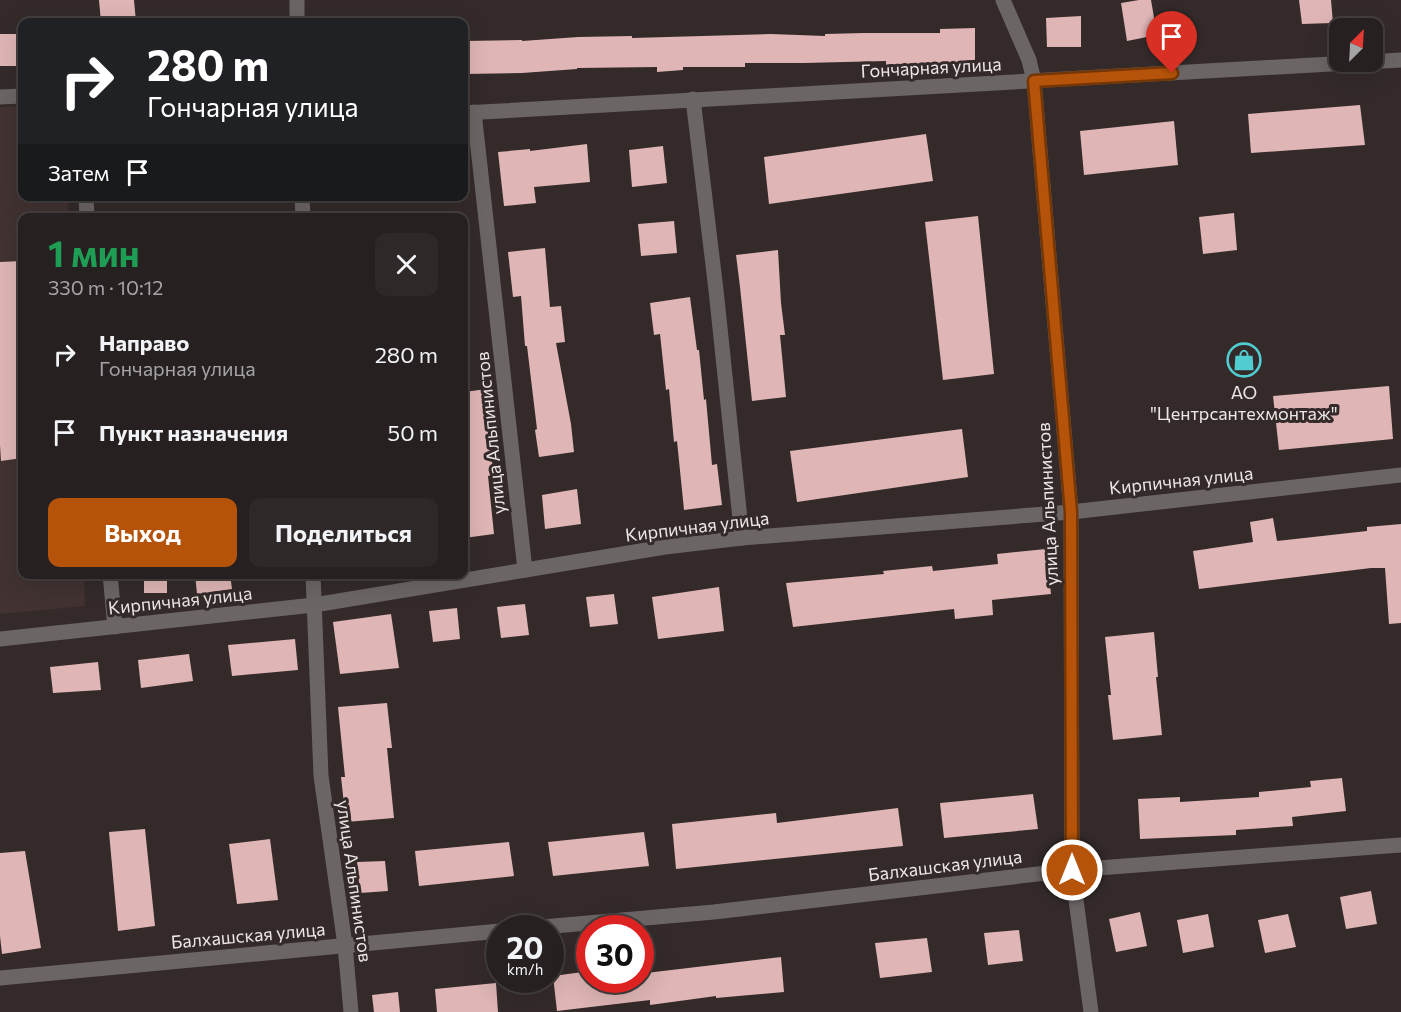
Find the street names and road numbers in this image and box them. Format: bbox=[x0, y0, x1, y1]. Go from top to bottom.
street label: Гончарная улица bbox=[860, 52, 1002, 82]
street label: улица Альпинистов bbox=[471, 351, 509, 515]
street label: улица Альпинистов bbox=[1032, 422, 1062, 586]
street label: Кирпичная улица bbox=[1108, 461, 1254, 499]
street label: Кирпичная улица bbox=[624, 506, 770, 546]
street label: Кирпичная улица bbox=[107, 581, 253, 619]
street label: улица Альпинистов bbox=[333, 799, 377, 963]
street label: Балхашская улица bbox=[867, 845, 1023, 885]
street label: Балхашская улица bbox=[170, 917, 326, 953]

